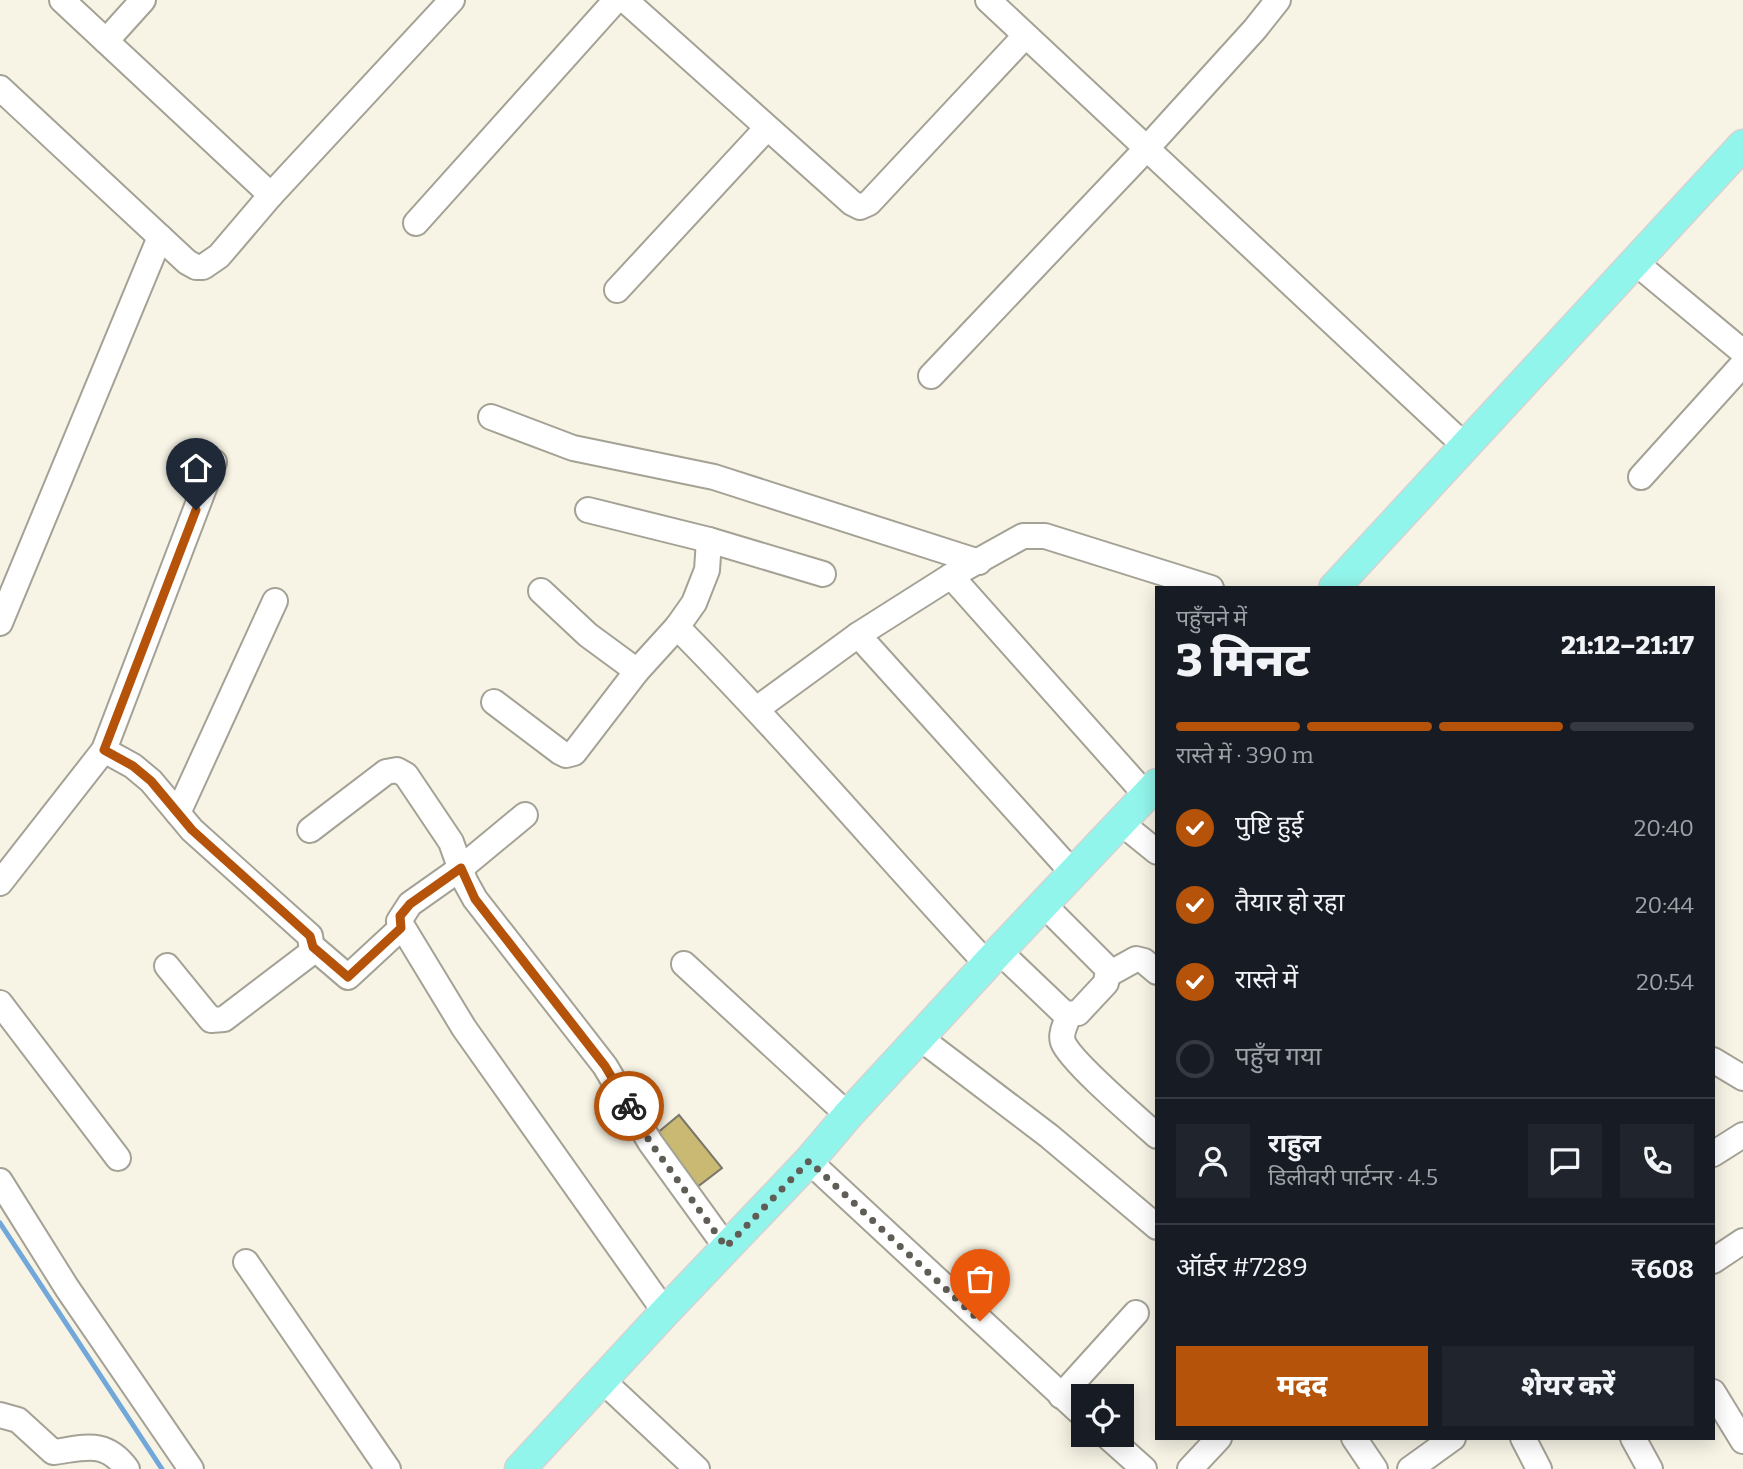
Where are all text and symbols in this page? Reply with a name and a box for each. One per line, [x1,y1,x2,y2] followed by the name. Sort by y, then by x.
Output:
[166,438,226,510] pin
[177,449,215,487] icon: home
[1176,604,1247,632] text: पहुँचने में
[1561,630,1694,661] text: 21:12–21:17
[1176,633,1310,688] text: 3 मिनट
[1176,741,1314,769] text: रास्ते में · 390 m
[1176,809,1214,847] icon: check
[1235,810,1303,841] text: पुष्टि हुई
[1634,814,1694,842] text: 20:40
[1176,886,1214,924] icon: check
[1235,887,1344,918] text: तैयार हो रहा
[1635,891,1694,919] text: 20:44
[1176,963,1214,1001] icon: check
[1235,964,1298,995] text: रास्ते में
[1636,968,1694,996] text: 20:54
[1235,1041,1322,1072] text: पहुँच गया
[594,1071,664,1141] courier
[610,1087,648,1125] icon: bike
[1176,1124,1250,1198] button: person
[1528,1124,1602,1198] button: chat
[1620,1124,1694,1198] button: phone
[1268,1128,1321,1159] text: राहुल
[1268,1163,1438,1191] text: डिलीवरी पार्टनर · 4.5
[950,1249,1010,1321] pin
[1176,1252,1308,1283] text: ऑर्डर #7289
[1630,1254,1694,1285] text: ₹608
[961,1260,999,1298] icon: bag
[1176,1346,1428,1426] button: मदद
[1442,1346,1694,1426] button: शेयर करें
[1071,1384,1134,1447] map controls
[1071,1384,1134,1447] button: locate

